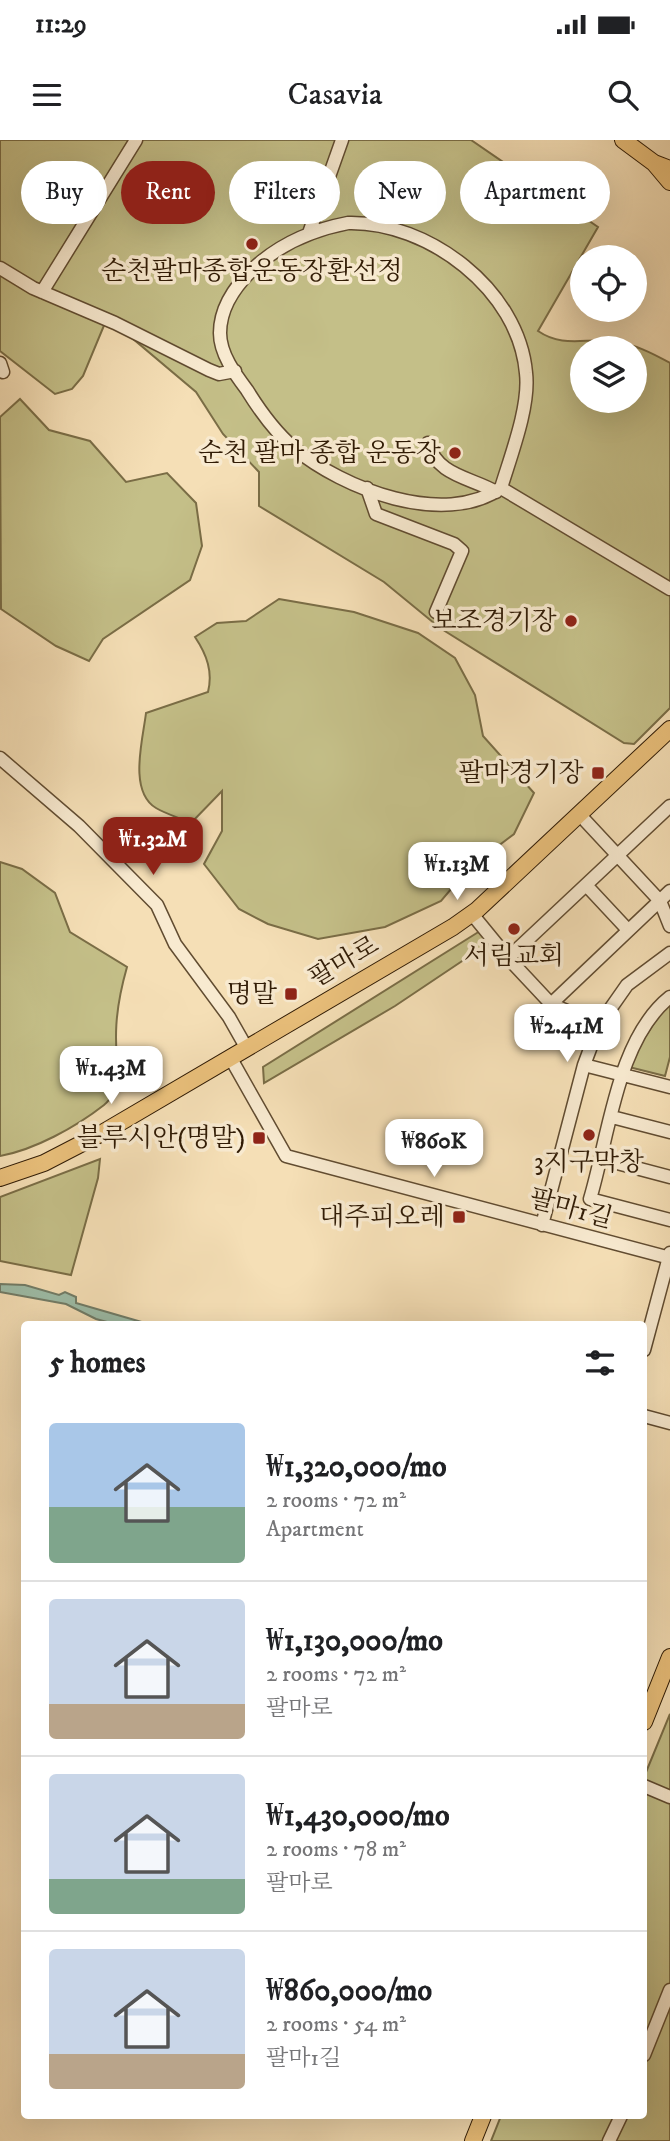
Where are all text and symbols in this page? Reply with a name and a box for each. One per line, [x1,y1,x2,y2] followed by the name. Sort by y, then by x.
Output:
[35,8,87,41] text: 11:29
[288,75,382,115] text: Casavia
[28,76,66,114] icon: menu
[604,76,642,114] icon: search
[21,161,107,224] chip: Buy
[121,161,215,224] chip: Rent
[229,161,340,224] chip: Filters
[354,161,446,224] chip: New
[460,161,610,224] chip: Apartment
[244,236,260,252] marker: 순천팔마종합운동장환선정
[570,245,647,413] map controls
[570,245,647,322] button: locate
[101,255,403,288] place label: 순천팔마종합운동장환선정
[570,336,647,413] button: layers
[198,437,441,470] place label: 순천 팔마 종합 운동장
[447,445,463,461] marker: 순천 팔마 종합 운동장
[431,605,557,638] place label: 보조경기장
[563,613,579,629] marker: 보조경기장
[458,757,584,790] place label: 팔마경기장
[590,765,606,781] marker: 팔마경기장
[96,818,210,877] pin: ₩1.32M
[119,825,187,854] text: ₩1.32M
[400,842,514,902] pin: ₩1.13M
[424,850,490,879] text: ₩1.13M
[506,921,522,937] marker: 서림교회
[303,929,385,995] street label: 팔마로
[464,940,564,973] place label: 서림교회
[227,978,277,1011] place label: 명말
[283,986,299,1002] marker: 명말
[510,1004,624,1064] pin: ₩2.41M
[530,1012,604,1041] text: ₩2.41M
[54,1046,168,1106] pin: ₩1.43M
[76,1054,146,1083] text: ₩1.43M
[385,1119,483,1179] pin: ₩860K
[77,1122,245,1155] place label: 블루시안(명말)
[401,1127,467,1156] text: ₩860K
[581,1127,597,1143] marker: 3지구막창
[251,1130,267,1146] marker: 블루시안(명말)
[534,1146,644,1179] place label: 3지구막창
[526,1182,616,1236] street label: 팔마1길
[319,1201,445,1234] place label: 대주피오레
[451,1209,467,1225] marker: 대주피오레
[581,1344,619,1382] icon: filters
[49,1345,145,1382] text: 5 homes
[266,1449,447,1486] text: ₩1,320,000/mo
[105,1451,189,1535] icon: home
[266,1486,406,1515] text: 2 rooms · 72 m²
[266,1515,364,1544] text: Apartment
[266,1623,443,1660] text: ₩1,130,000/mo
[105,1627,189,1711] icon: home
[266,1660,406,1689] text: 2 rooms · 72 m²
[266,1694,333,1723] text: 팔마로
[266,1798,450,1835] text: ₩1,430,000/mo
[105,1802,189,1886] icon: home
[266,1835,406,1864] text: 2 rooms · 78 m²
[266,1869,333,1898] text: 팔마로
[266,1973,432,2010] text: ₩860,000/mo
[105,1977,189,2061] icon: home
[266,2010,406,2039] text: 2 rooms · 54 m²
[266,2044,341,2073] text: 팔마1길

